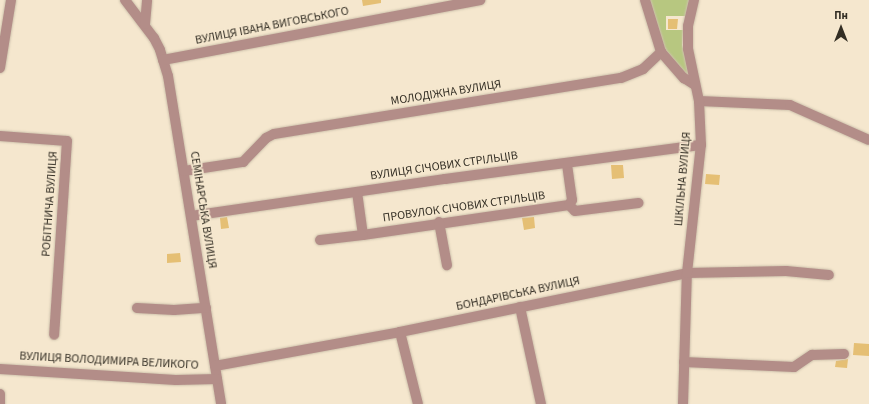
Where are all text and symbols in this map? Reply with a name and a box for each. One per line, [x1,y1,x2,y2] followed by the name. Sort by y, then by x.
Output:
[194,4,350,48] street label: ВУЛИЦЯ ІВАНА ВИГОВСЬКОГО
[821,8,861,48] north arrow
[834,8,848,23] text: Пн
[390,77,502,109] street label: МОЛОДІЖНА ВУЛИЦЯ
[672,131,694,227] street label: ШКІЛЬНА ВУЛИЦЯ
[369,148,519,184] street label: ВУЛИЦЯ СІЧОВИХ СТРІЛЬЦІВ
[187,150,219,270] street label: СЕМІНАРСЬКА ВУЛИЦЯ
[39,151,61,257] street label: РОБІТНИЧА ВУЛИЦЯ
[382,188,546,226] street label: ПРОВУЛОК СІЧОВИХ СТРІЛЬЦІВ
[455,274,581,314] street label: БОНДАРІВСЬКА ВУЛИЦЯ
[19,349,199,373] street label: ВУЛИЦЯ ВОЛОДИМИРА ВЕЛИКОГО

